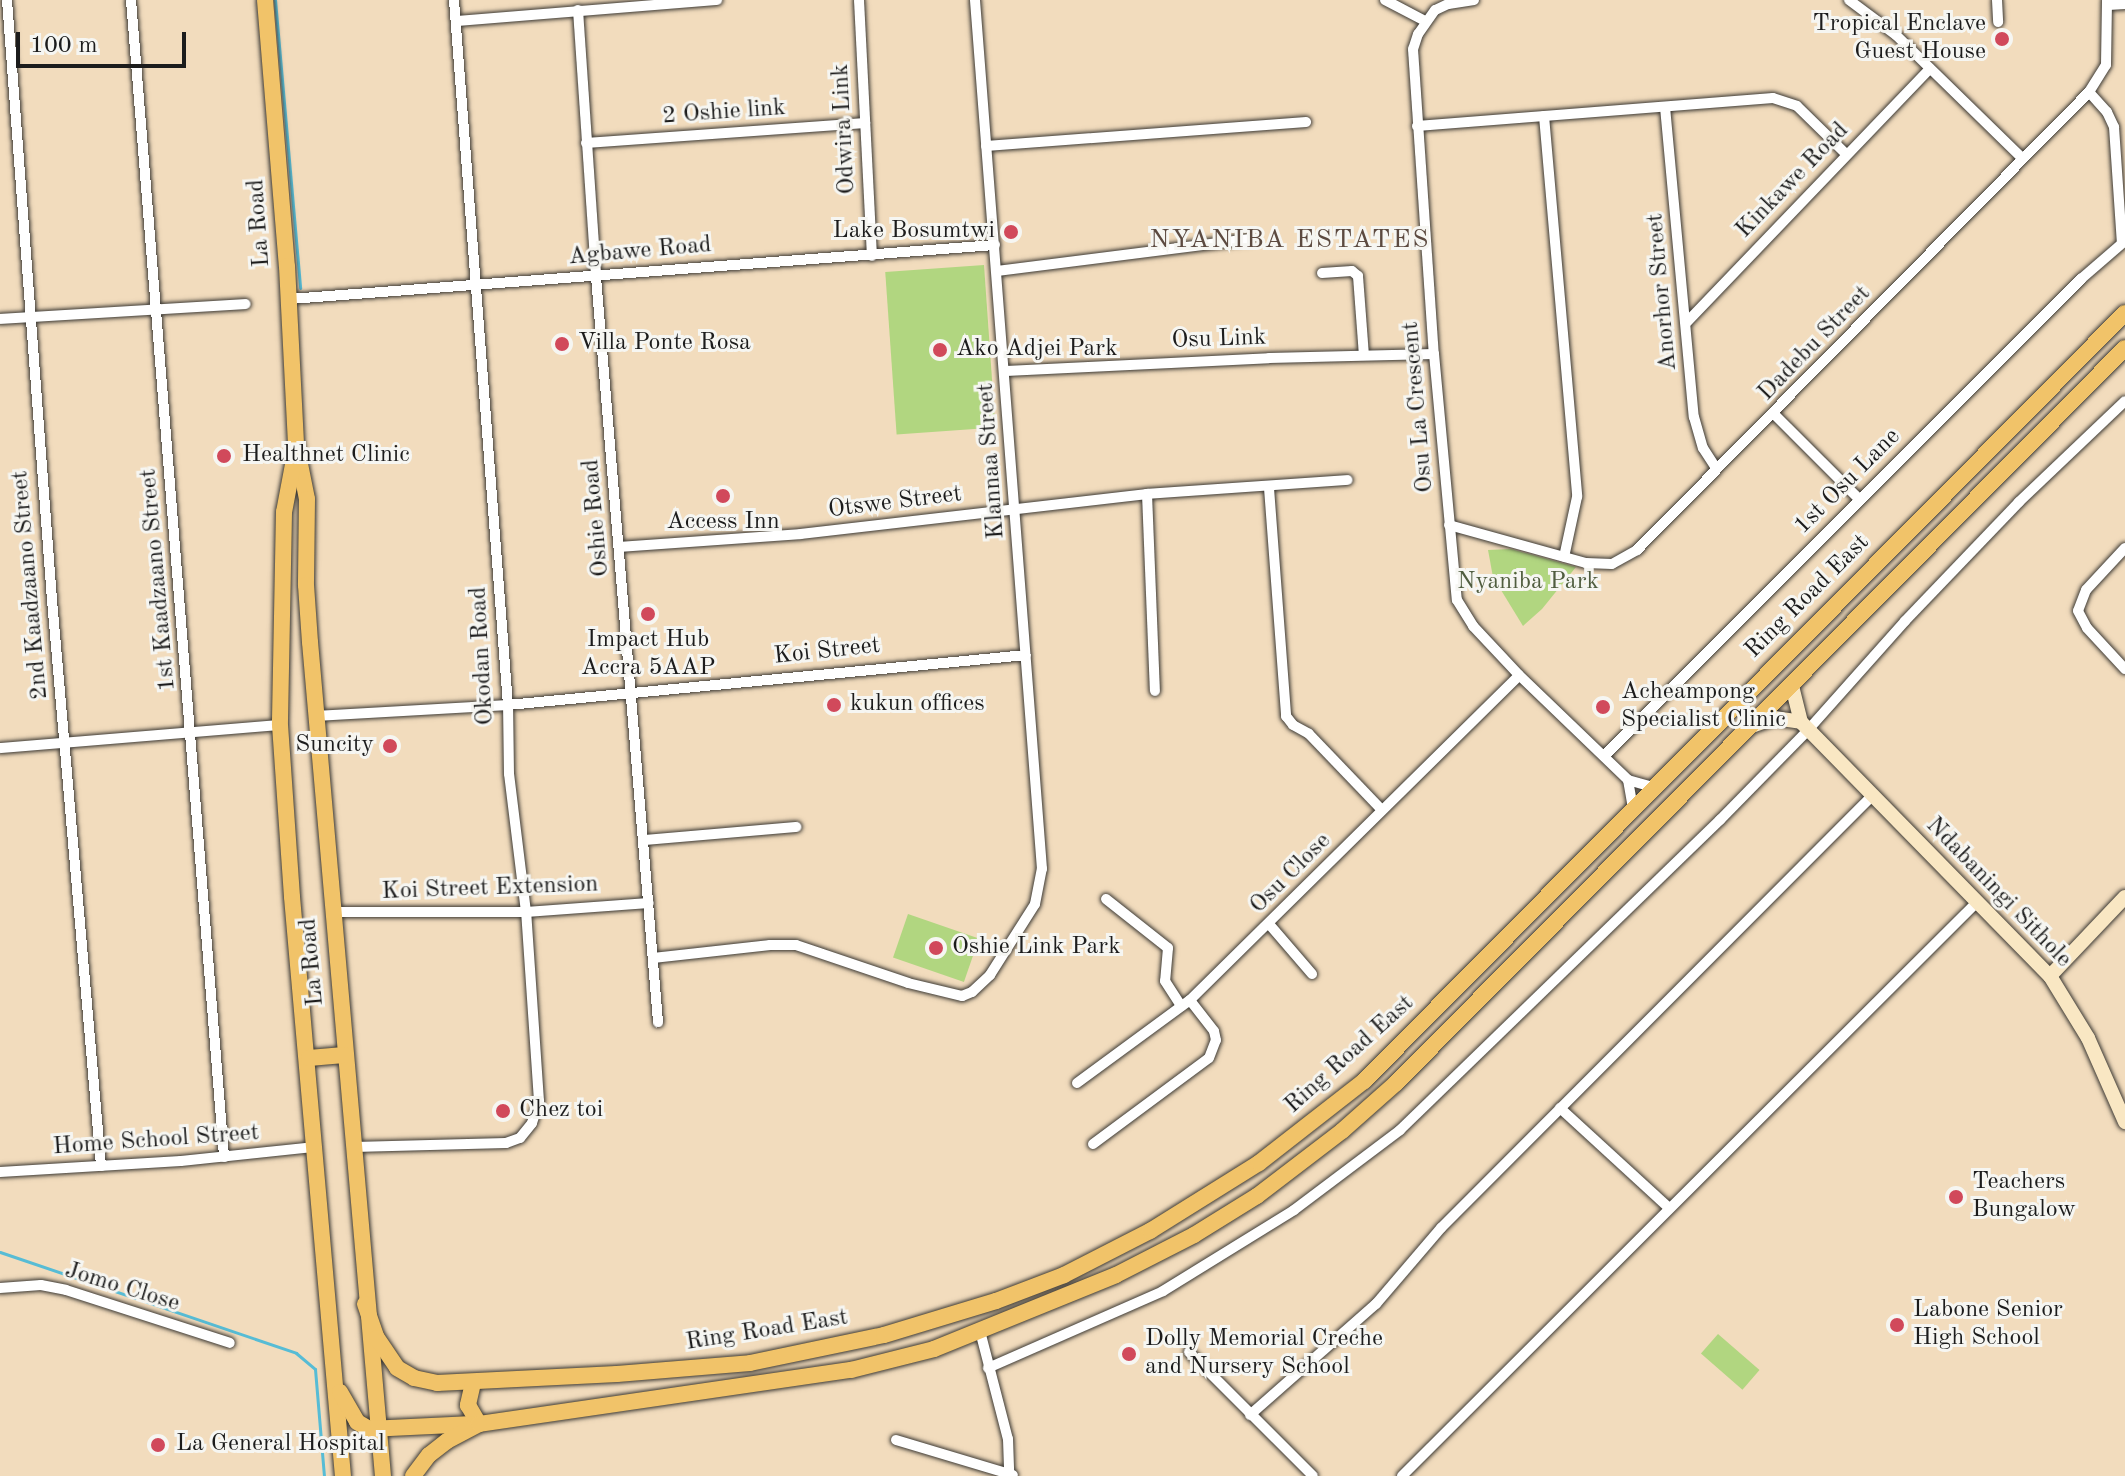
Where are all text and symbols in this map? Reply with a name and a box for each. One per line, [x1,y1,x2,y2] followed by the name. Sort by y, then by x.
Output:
[1813,11,1986,67] place label: Tropical Enclave Guest House
[20,16,190,66] scale bar
[1993,30,2011,48] marker: Tropical Enclave Guest House
[30,34,98,58] text: 100 m
[827,63,863,195] street label: Odwira Link
[661,94,787,132] street label: 2 Oshie link
[1731,117,1855,245] street label: Kinkawe Road
[243,178,277,268] street label: La Road
[1642,212,1684,372] street label: Anorhor Street
[833,218,995,246] place label: Lake Bosumtwi
[1002,223,1020,241] marker: Lake Bosumtwi
[1150,225,1430,257] district label: NYANIBA ESTATES
[567,231,713,273] street label: Agbawe Road
[1753,280,1877,408] street label: Dadebu Street
[1397,320,1441,494] street label: Osu La Crescent
[1171,324,1267,356] street label: Osu Link
[578,330,751,358] place label: Villa Ponte Rosa
[553,335,571,353] marker: Villa Ponte Rosa
[956,336,1118,364] place label: Ako Adjei Park
[931,341,949,359] marker: Ako Adjei Park
[972,382,1012,540] street label: Klannaa Street
[1789,423,1907,541] street label: 1st Osu Lane
[242,442,410,470] place label: Healthnet Clinic
[213,445,235,467] marker: Healthnet Clinic
[578,458,616,578] street label: Oshie Road
[135,468,183,692] street label: 1st Kaadzaano Street
[7,469,55,701] street label: 2nd Kaadzaano Street
[827,481,963,525] street label: Otswe Street
[714,487,732,505] marker: Access Inn
[666,509,780,537] place label: Access Inn
[1740,529,1876,665] street label: Ring Road East
[1457,569,1599,597] park label: Nyaniba Park
[465,586,501,726] street label: Okodan Road
[639,605,657,623] marker: Impact Hub Accra 5AAP
[581,627,715,683] place label: Impact Hub Accra 5AAP
[772,632,882,672] street label: Koi Street
[1621,679,1786,735] place label: Acheampong Specialist Clinic
[850,691,985,719] place label: kukun offices
[825,696,843,714] marker: kukun offices
[1592,696,1614,718] marker: Acheampong Specialist Clinic
[295,732,374,760] place label: Suncity
[381,737,399,755] marker: Suncity
[1919,812,2077,974] street label: Ndabaningi Sithole
[1245,828,1337,920] street label: Osu Close
[381,871,599,907] street label: Koi Street Extension
[295,917,331,1007] street label: La Road
[952,934,1121,962] place label: Oshie Link Park
[927,939,945,957] marker: Oshie Link Park
[1280,990,1420,1120] street label: Ring Road East
[519,1097,603,1125] place label: Chez toi
[494,1102,512,1120] marker: Chez toi
[52,1119,260,1163] street label: Home School Street
[1972,1169,2076,1225] place label: Teachers Bungalow
[1947,1188,1965,1206] marker: Teachers Bungalow
[61,1257,183,1319] street label: Jomo Close
[1913,1297,2063,1353] place label: Labone Senior High School
[684,1304,850,1358] street label: Ring Road East
[1888,1316,1906,1334] marker: Labone Senior High School
[1145,1326,1383,1382] place label: Dolly Memorial Creche and Nursery School
[1120,1345,1138,1363] marker: Dolly Memorial Creche and Nursery School
[176,1431,385,1459] place label: La General Hospital
[147,1434,169,1456] marker: La General Hospital

